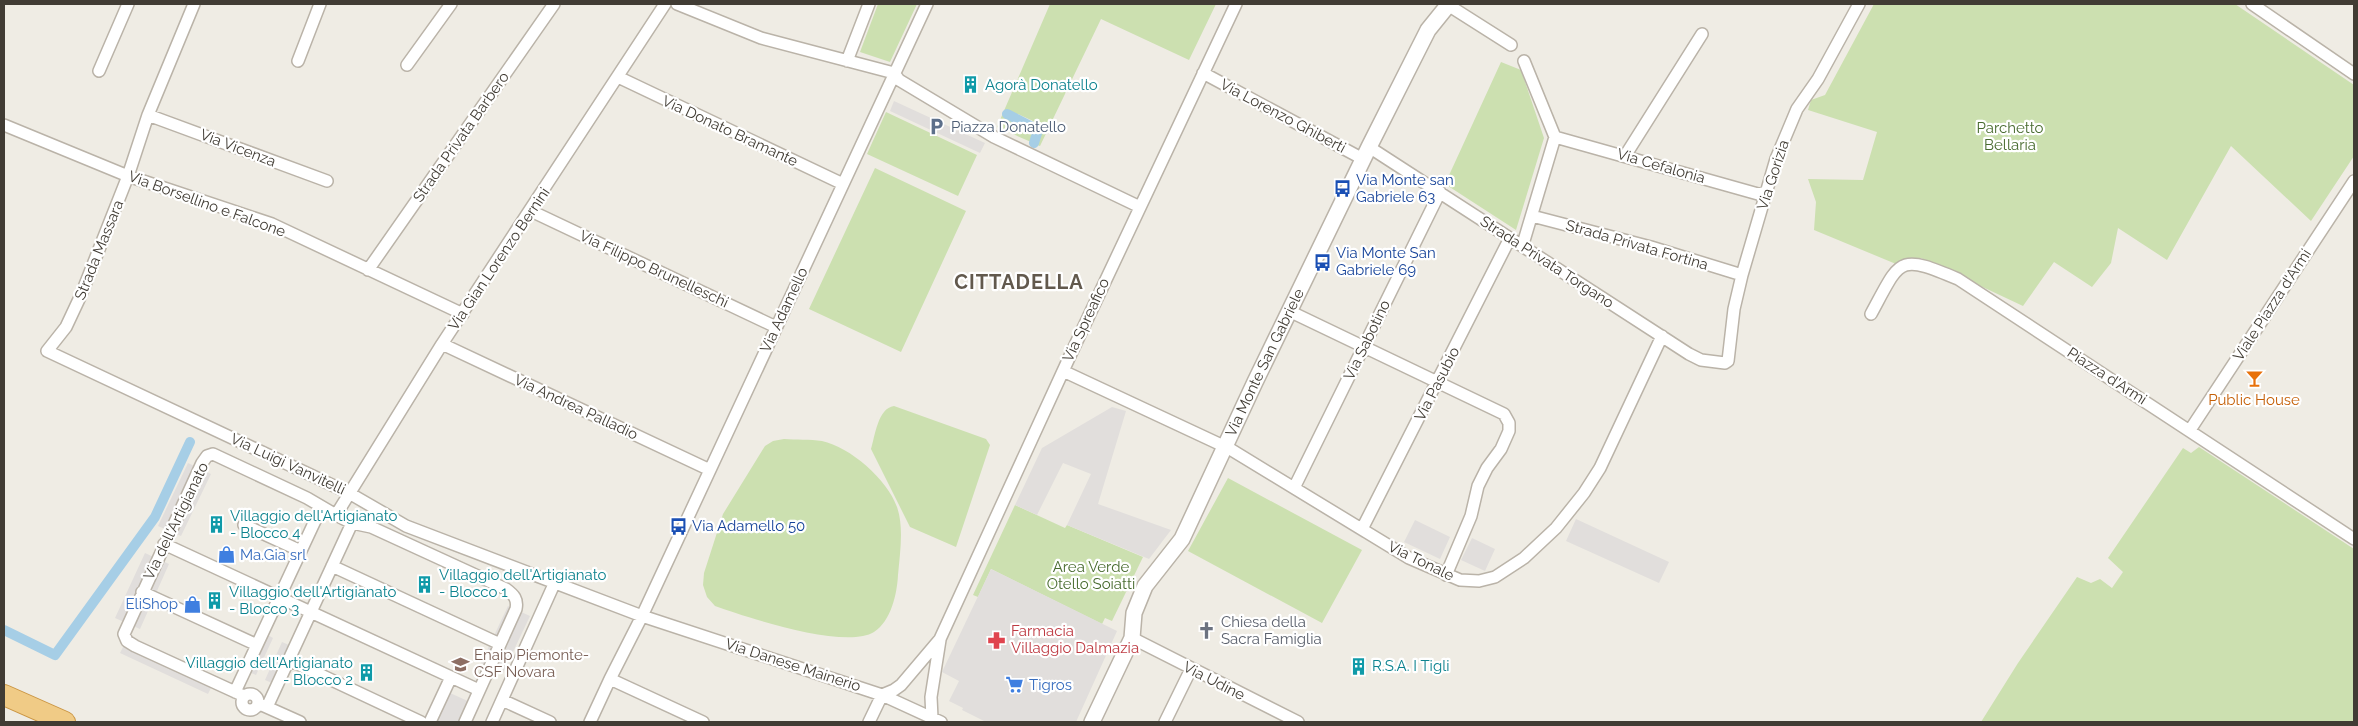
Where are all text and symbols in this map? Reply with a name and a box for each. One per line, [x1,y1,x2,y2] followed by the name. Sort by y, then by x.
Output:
[409,68,513,206] street label: Strada Privata Barbero
[961,75,981,95] building icon: Agorà Donatello
[1217,75,1349,157] street label: Via Lorenzo Ghiberti
[985,76,1098,94] place label: Agorà Donatello
[659,92,801,170] street label: Via Donato Bramante
[927,117,947,137] parking icon: Piazza Donatello
[951,118,1066,136] place label: Piazza Donatello
[1976,119,2044,154] park label: Parchetto Bellaria
[198,125,278,171] street label: Via Vicenza
[1753,138,1793,212] street label: Via Gorizia
[1615,145,1707,187] street label: Via Cefalonia
[126,167,288,241] street label: Via Borsellino e Falcone
[1356,171,1454,206] place label: Via Monte san Gabriele 63
[1332,179,1352,199] bus stop icon: Via Monte san Gabriele 63
[444,184,554,334] street label: Via Gian Lorenzo Bernini
[71,197,127,303] street label: Strada Massara
[1477,212,1617,312] street label: Strada Privata Torgano
[1564,216,1710,274] street label: Strada Privata Fortina
[577,227,731,311] street label: Via Filippo Brunelleschi
[1336,244,1436,279] place label: Via Monte San Gabriele 69
[2229,246,2315,364] street label: Viale Piazza d'Armi
[1312,252,1332,272] bus stop icon: Via Monte San Gabriele 69
[756,264,812,356] street label: Via Adamello
[954,270,1084,294] district label: CITTADELLA
[1059,275,1113,365] street label: Via Spreafico
[1222,285,1308,440] street label: Via Monte San Gabriele
[1340,297,1394,383] street label: Via Sabotino
[1411,344,1463,424] street label: Via Pasubio
[2064,344,2150,408] street label: Piazza d'Armi
[2244,369,2264,389] bar icon: Public House
[511,370,641,444] street label: Via Andrea Palladio
[2208,391,2300,409] place label: Public House
[228,429,348,499] street label: Via Luigi Vanvitelli
[140,459,212,583] street label: Via dell'Artigianato
[230,507,398,542] place label: Villaggio dell'Artigianato - Blocco 4
[206,515,226,535] building icon: Villaggio dell'Artigianato - Blocco 4
[668,516,688,536] bus stop icon: Via Adamello 50
[692,517,805,535] place label: Via Adamello 50
[1385,537,1457,585] street label: Via Tonale
[216,545,236,565] shop icon: Ma.Gia srl
[240,546,307,564] place label: Ma.Gia srl
[1047,558,1135,593] park label: Area Verde Otello Soiatti
[439,566,607,601] place label: Villaggio dell'Artigianato - Blocco 1
[415,574,435,594] building icon: Villaggio dell'Artigianato - Blocco 1
[229,583,397,618] place label: Villaggio dell'Artigianato - Blocco 3
[205,591,225,611] building icon: Villaggio dell'Artigianato - Blocco 3
[182,594,202,614] shop icon: EliShop
[125,595,178,613] place label: EliShop
[1221,613,1322,648] place label: Chiesa della Sacra Famiglia
[1197,621,1217,641] church icon: Chiesa della Sacra Famiglia
[1011,622,1139,657] place label: Farmacia Villaggio Dalmazia
[987,630,1007,650] pharmacy icon: Farmacia Villaggio Dalmazia
[723,635,863,695] street label: Via Danese Mainerio
[474,646,589,681] place label: Enaip Piemonte- CSF Novara
[186,654,353,689] place label: Villaggio dell'Artigianato - Blocco 2
[450,654,470,674] school or university icon: Enaip Piemonte- CSF Novara
[1348,656,1368,676] building icon: R.S.A. I Tigli
[1372,657,1450,675] place label: R.S.A. I Tigli
[1180,658,1248,704] street label: Via Udine
[357,662,377,682] building icon: Villaggio dell'Artigianato - Blocco 2
[1005,675,1025,695] supermarket icon: Tigros
[1029,676,1072,694] place label: Tigros

